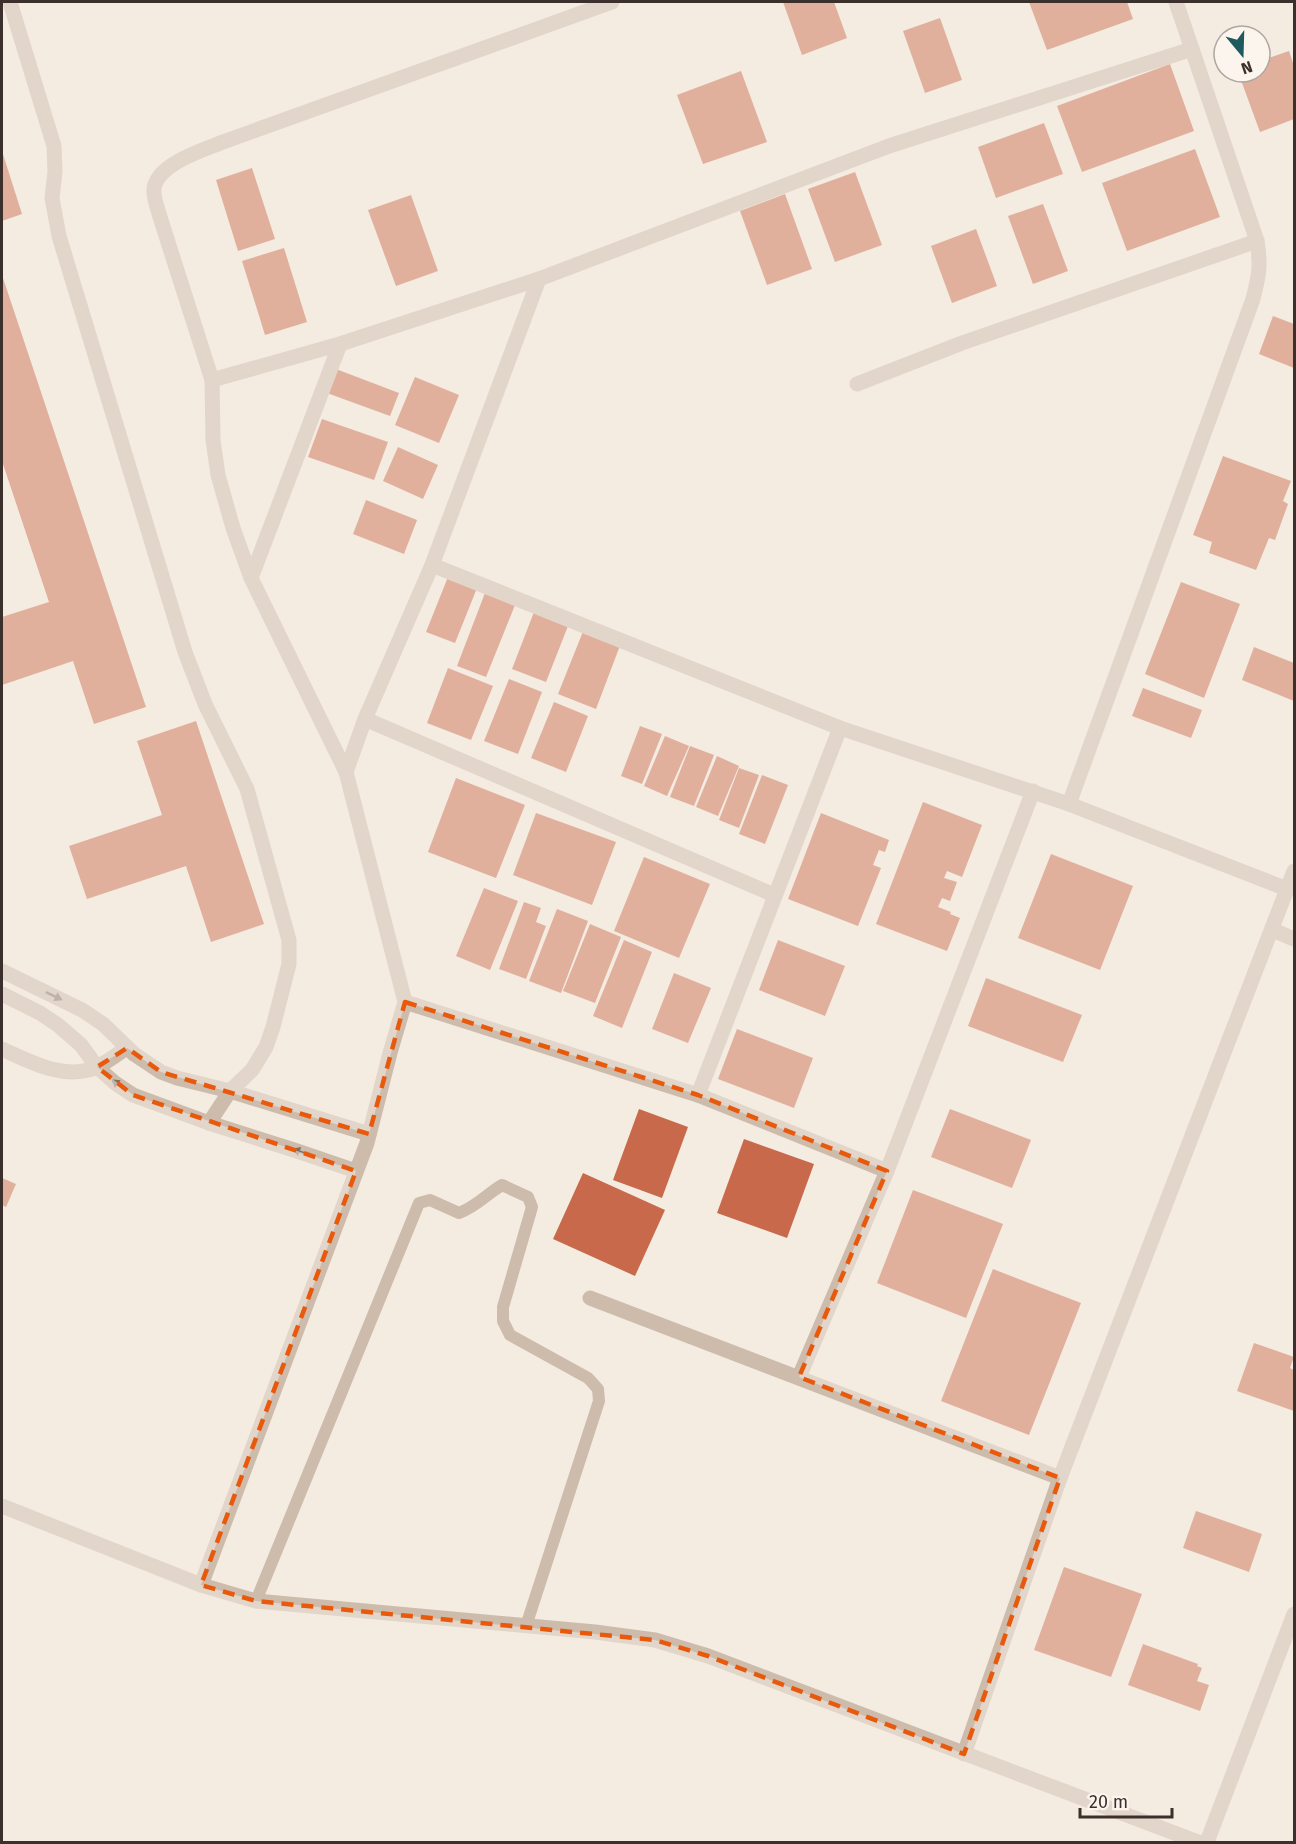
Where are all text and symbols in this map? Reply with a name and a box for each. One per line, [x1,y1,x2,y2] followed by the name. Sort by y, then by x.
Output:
[1212,24,1272,84] north arrow
[1239,57,1255,78] text: N
[46,992,63,1001] one-way arrow
[111,1079,127,1091] one-way arrow
[292,1147,310,1157] one-way arrow
[1080,1781,1172,1819] scale bar
[1089,1791,1128,1813] text: 20 m

